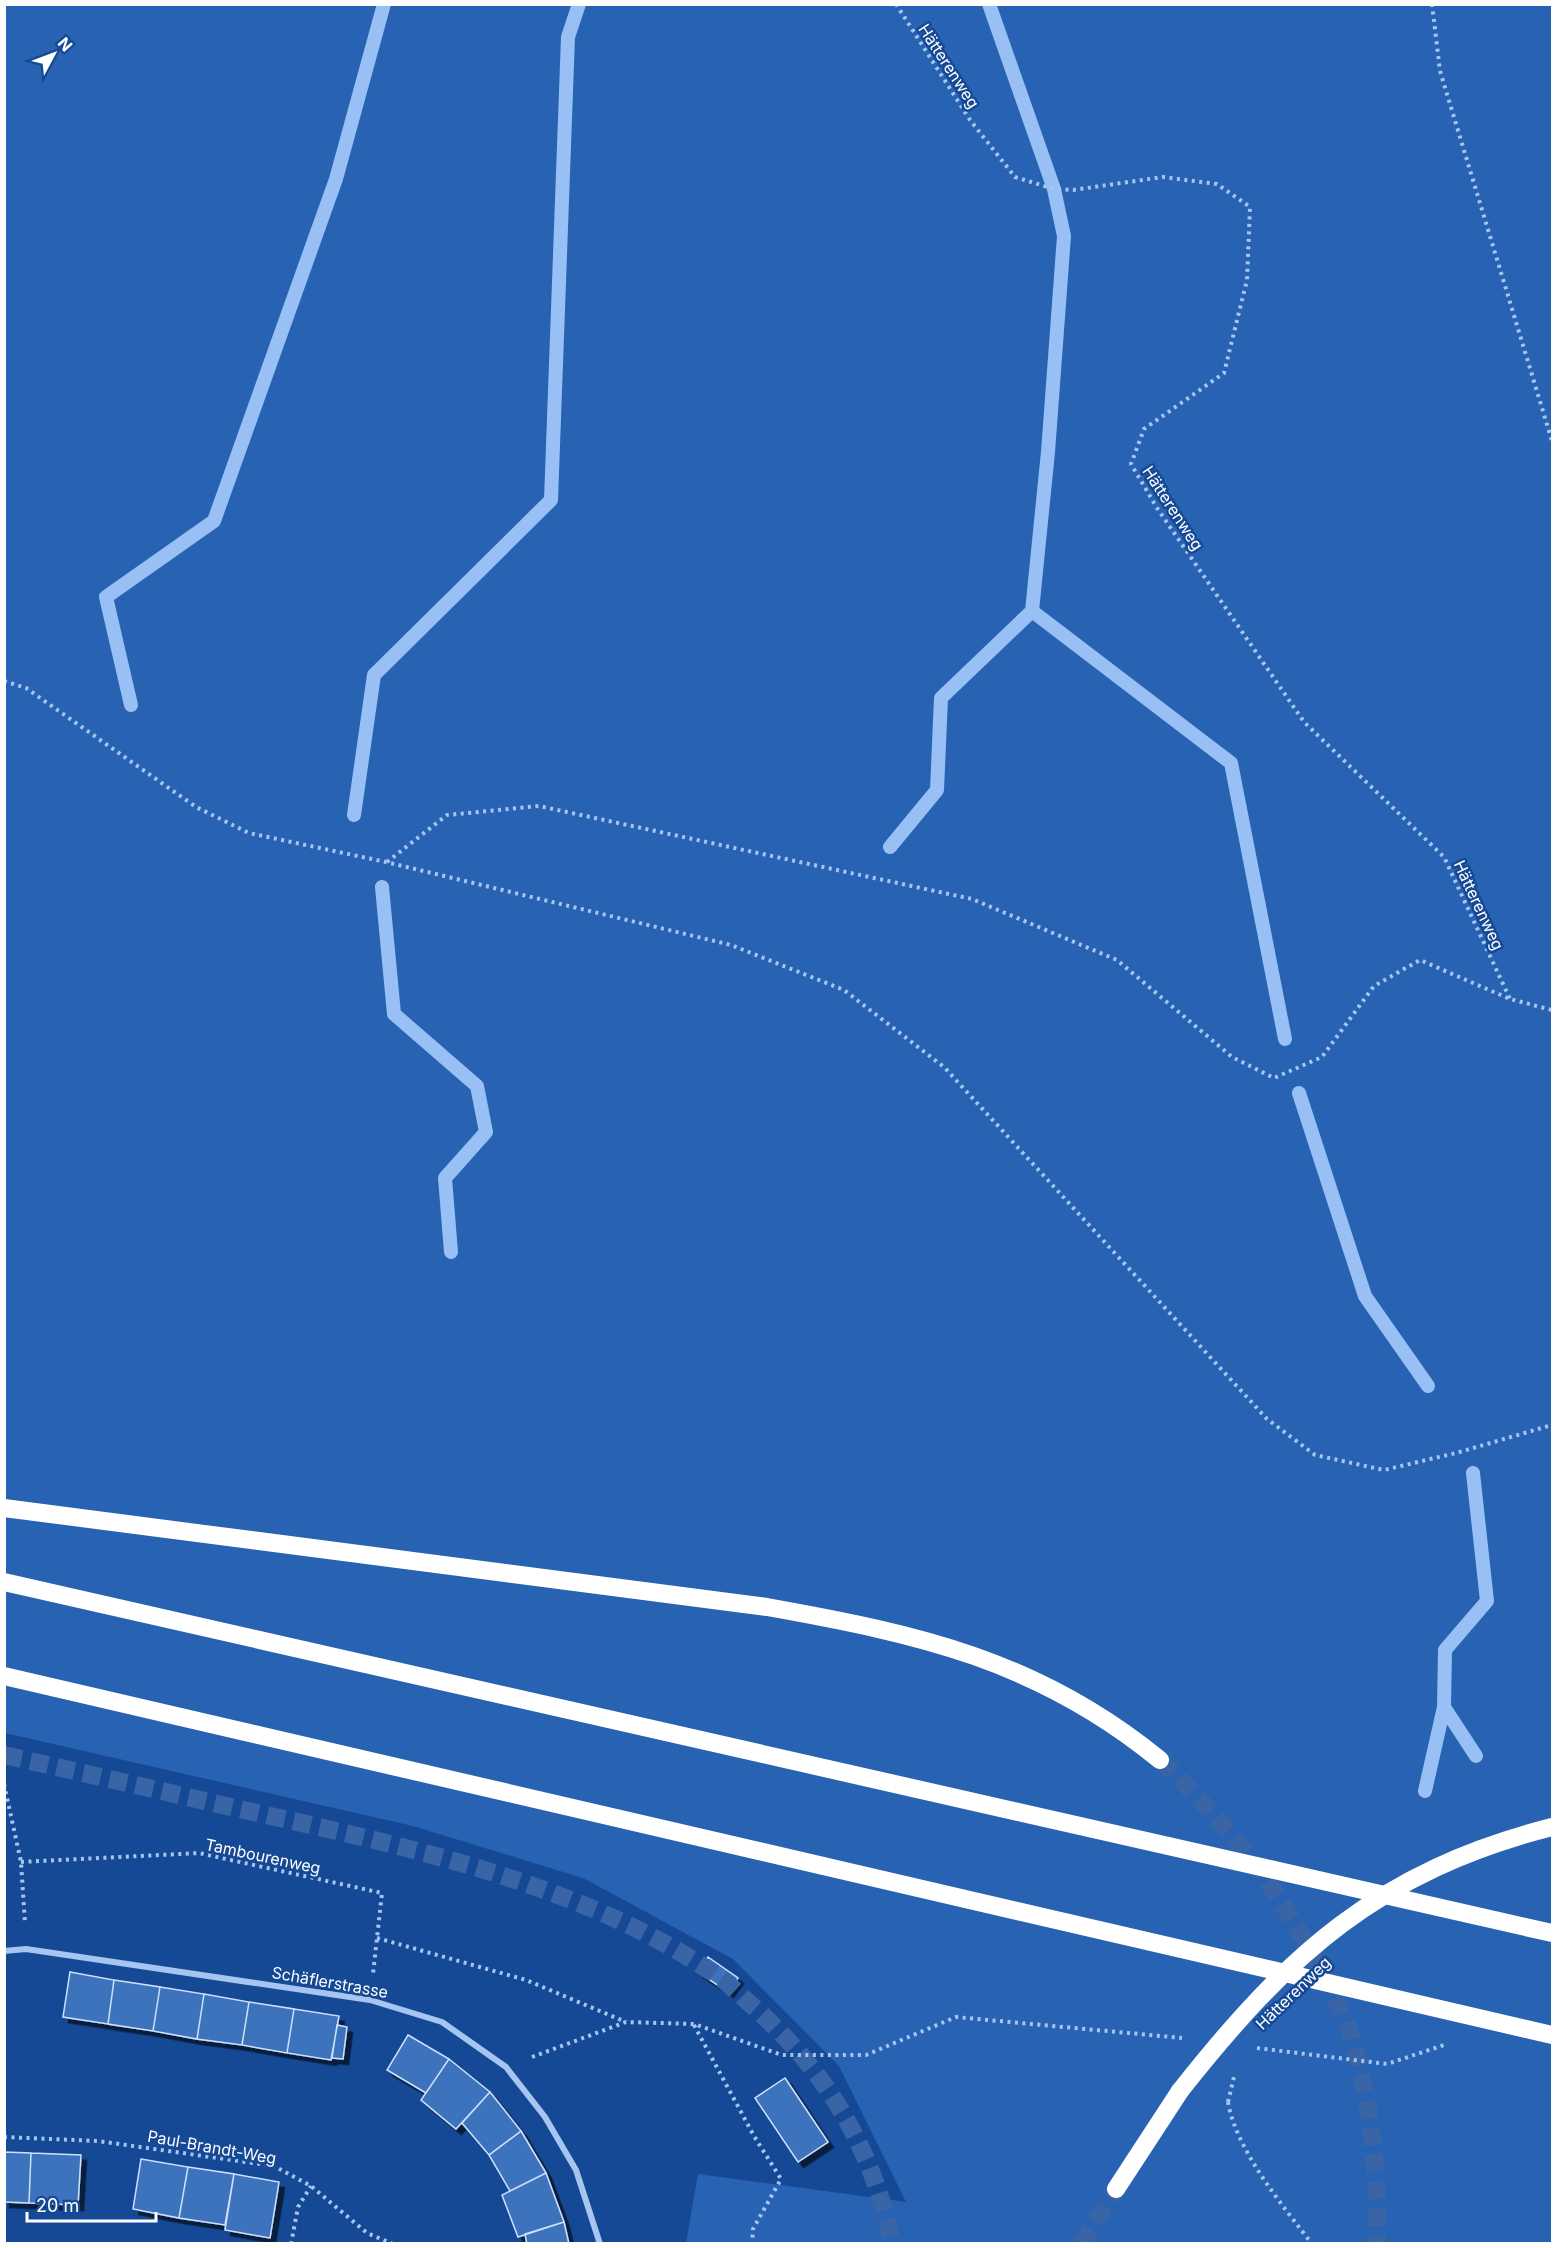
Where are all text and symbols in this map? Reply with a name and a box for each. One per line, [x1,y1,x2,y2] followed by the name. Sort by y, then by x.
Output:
[914,20,984,112] street label: Hätterenweg
[24,24,84,84] north arrow
[54,33,77,55] text: N
[1138,462,1208,554] street label: Hätterenweg
[1450,857,1508,953] street label: Hätterenweg
[203,1834,323,1878] street label: Tambourenweg
[1251,1952,1335,2034] street label: Hätterenweg
[270,1962,390,2002] street label: Schäflerstrasse
[146,2126,278,2168] street label: Paul-Brandt-Weg
[27,2185,156,2223] scale bar
[36,2195,79,2216] text: 20 m

